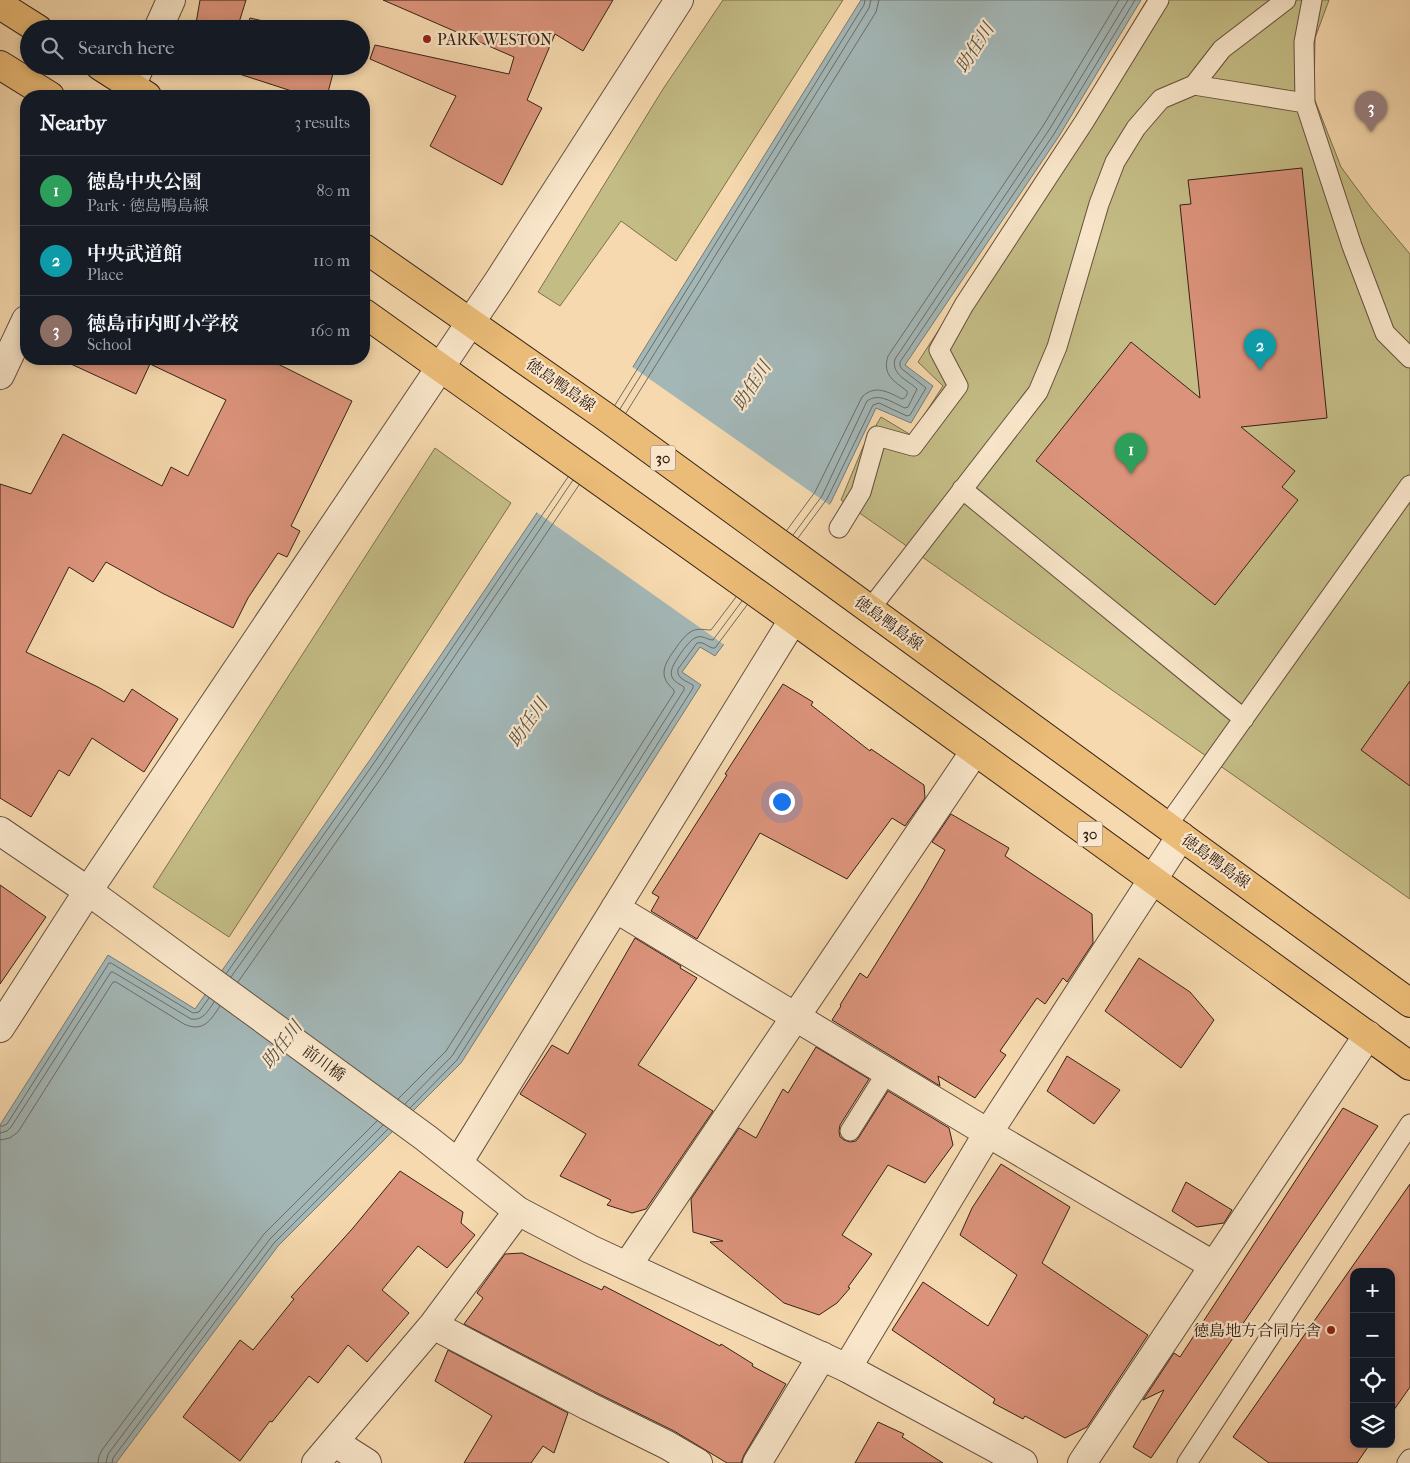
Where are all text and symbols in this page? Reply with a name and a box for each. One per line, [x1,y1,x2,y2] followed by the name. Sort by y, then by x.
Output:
[951,18,1000,76] water label: 助任川
[20,20,370,75] search box
[437,30,552,49] place label: PARK WESTON
[421,33,433,45] marker: PARK WESTON
[38,34,66,62] icon: search
[78,37,174,59] text: Search here
[1355,91,1387,132] pin: 3
[40,111,106,135] text: Nearby
[294,113,350,132] text: 3 results
[87,171,201,193] text: 徳島中央公園
[53,181,59,200] text: 1
[316,181,350,200] text: 80 m
[87,196,209,215] text: Park · 徳島鴨島線
[87,243,182,265] text: 中央武道館
[52,251,60,270] text: 2
[313,251,350,270] text: 110 m
[87,265,123,284] text: Place
[87,313,239,335] text: 徳島市内町小学校
[53,321,59,340] text: 3
[310,321,350,340] text: 160 m
[1244,329,1276,370] pin: 2
[87,335,132,354] text: School
[523,354,599,416] street label: 徳島鴨島線
[728,356,777,414] water label: 助任川
[1115,433,1147,474] pin: 1
[650,446,676,470] road number: 30
[851,592,927,654] street label: 徳島鴨島線
[504,693,553,751] water label: 助任川
[769,789,795,815] your location
[1078,822,1102,846] road number: 30
[1178,830,1254,892] street label: 徳島鴨島線
[257,1016,308,1073] water label: 助任川
[299,1041,349,1085] street label: 前川橋
[1350,1268,1395,1448] map controls
[1350,1268,1395,1313] button: +
[1350,1313,1395,1358] button: −
[1193,1321,1321,1340] place label: 徳島地方合同庁舎
[1325,1324,1337,1336] marker: 徳島地方合同庁舎
[1350,1358,1395,1403] button: locate
[1350,1403,1395,1448] button: layers

